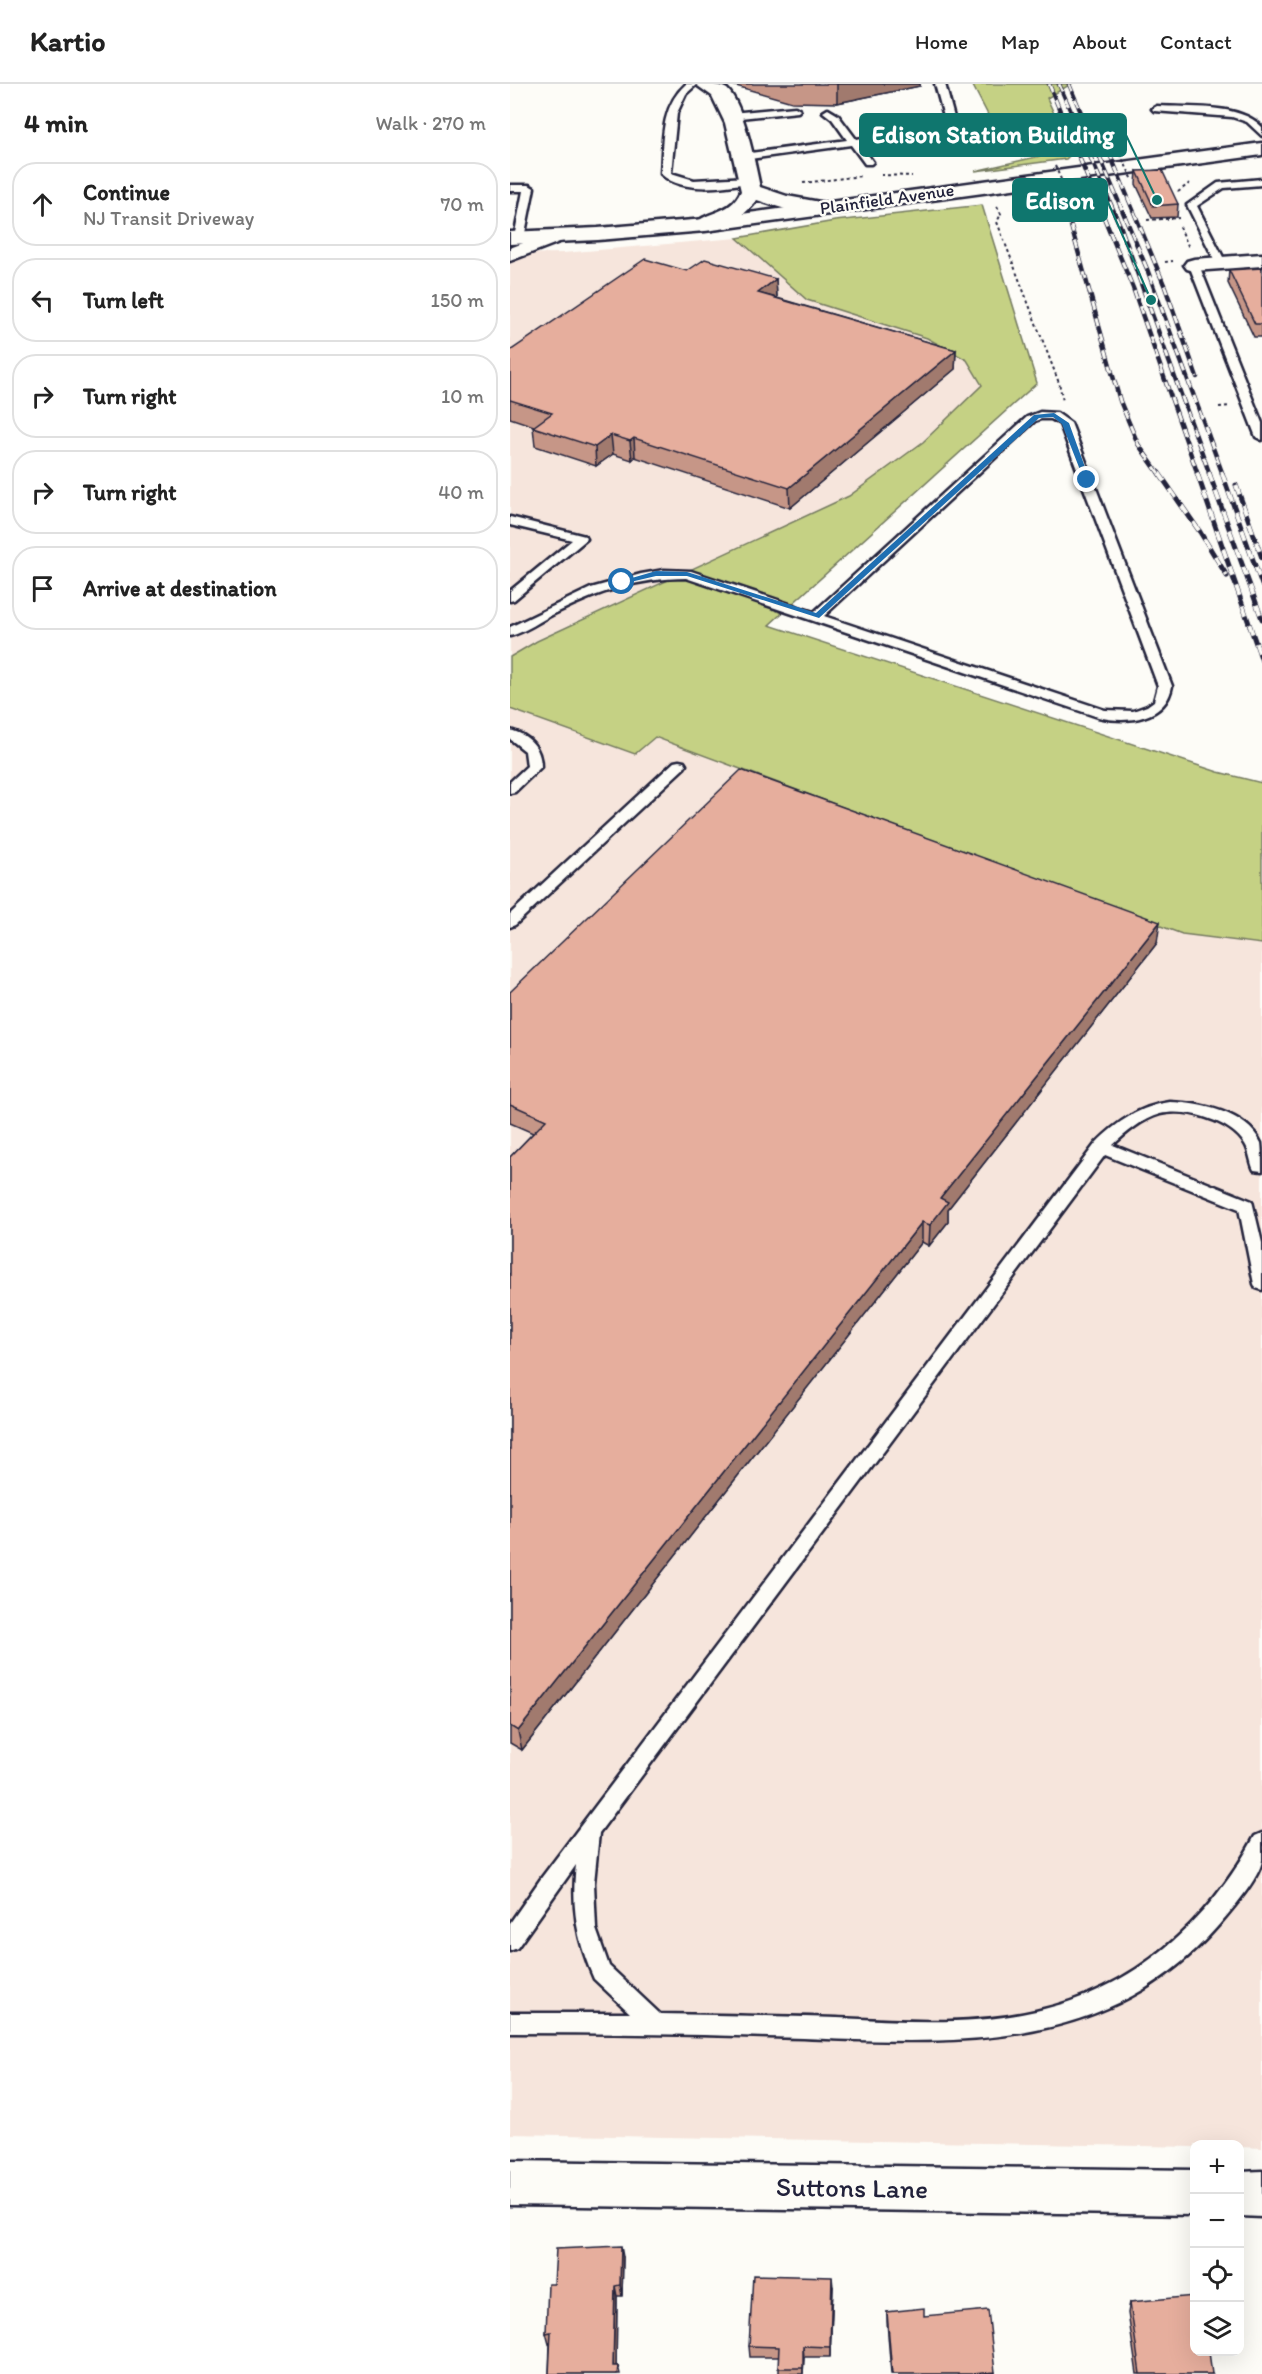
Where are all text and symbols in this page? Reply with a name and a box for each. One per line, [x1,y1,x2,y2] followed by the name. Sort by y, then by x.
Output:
[30,24,105,58] text: Kartio
[915,29,968,54] text: Home
[1001,29,1040,54] text: Map
[1073,29,1127,54] text: About
[1160,29,1232,54] text: Contact
[24,107,88,139] text: 4 min
[375,111,486,135] text: Walk · 270 m
[860,114,1126,156] callout: Edison Station Building
[872,120,1115,150] text: Edison Station Building
[83,179,170,206] text: Continue
[818,179,956,219] street label: Plainfield Avenue
[1013,179,1107,221] callout: Edison
[1025,186,1095,215] text: Edison
[26,188,59,221] icon: ahead
[440,192,484,216] text: 70 m
[83,206,254,230] text: NJ Transit Driveway
[26,284,59,317] icon: left
[83,287,164,314] text: Turn left
[431,288,484,312] text: 150 m
[26,380,59,413] icon: right
[83,383,177,410] text: Turn right
[441,384,484,408] text: 10 m
[1073,466,1099,492] route end
[26,476,59,509] icon: right
[83,479,177,506] text: Turn right
[438,480,484,504] text: 40 m
[608,568,634,594] route start
[26,572,59,605] icon: arrive
[83,575,277,602] text: Arrive at destination
[1190,2140,1244,2356] map controls
[1190,2140,1244,2194] button: +
[776,2170,928,2205] street label: Suttons Lane
[1190,2194,1244,2248] button: −
[1190,2248,1244,2302] button: locate
[1190,2302,1244,2356] button: layers

